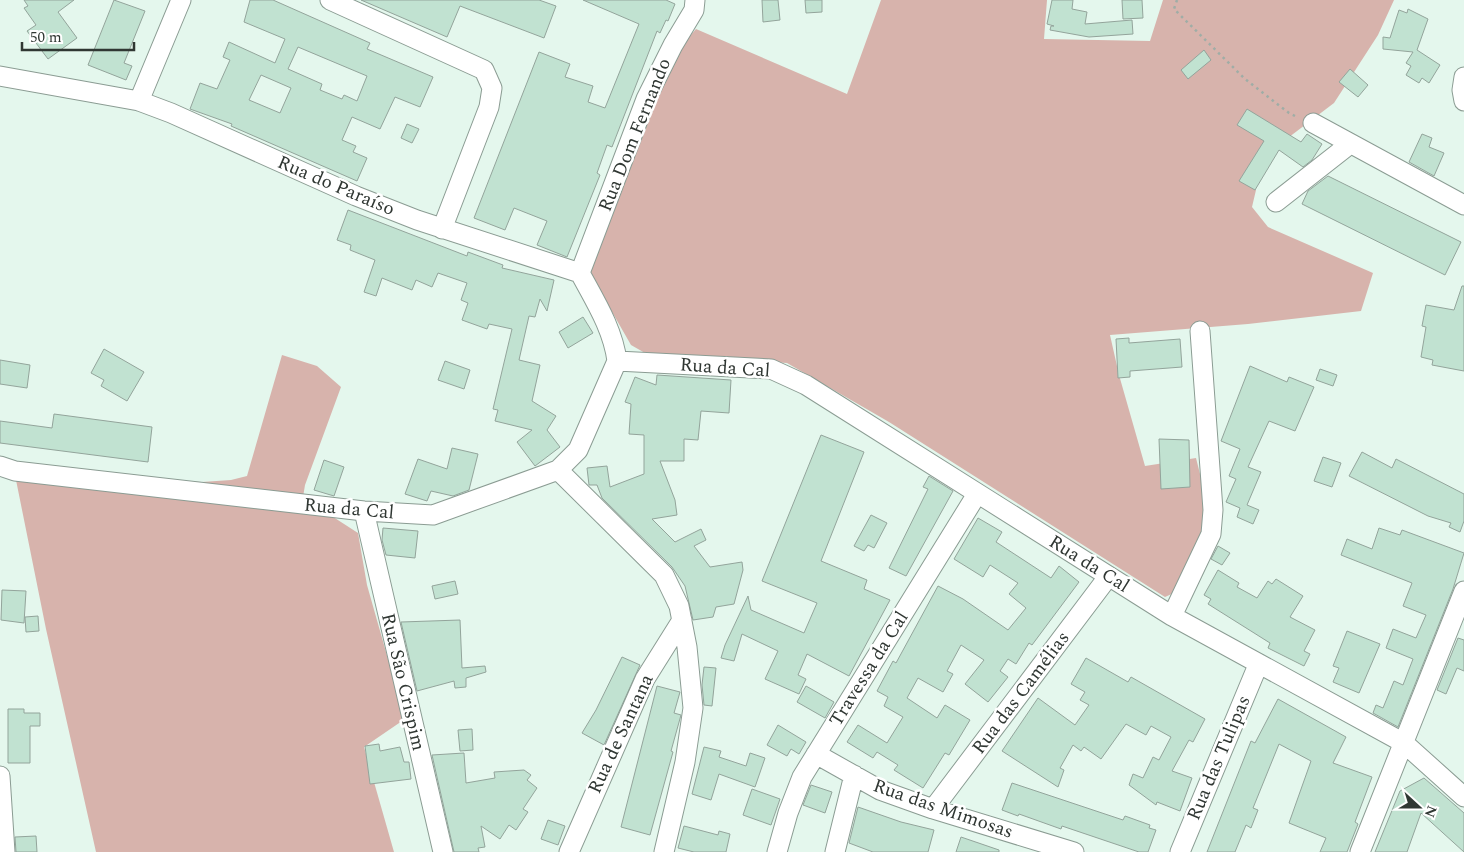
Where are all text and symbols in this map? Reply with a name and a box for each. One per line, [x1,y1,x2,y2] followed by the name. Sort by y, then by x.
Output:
[22,20,135,52] scale bar
[30,26,62,49] text: 50 m
[591,54,679,216] street label: Rua Dom Fernando
[273,148,399,224] street label: Rua do Paraíso
[679,350,771,386] street label: Rua da Cal
[303,491,395,527] street label: Rua da Cal
[1043,528,1135,600] street label: Rua da Cal
[822,606,916,732] street label: Travessa da Cal
[373,610,433,754] street label: Rua São Crispim
[965,625,1077,761] street label: Rua das Camélias
[581,669,662,799] street label: Rua de Santana
[1180,691,1258,825] street label: Rua das Tulipas
[869,771,1017,847] street label: Rua das Mimosas
[1394,782,1444,832] north arrow
[1419,802,1443,821] text: N

